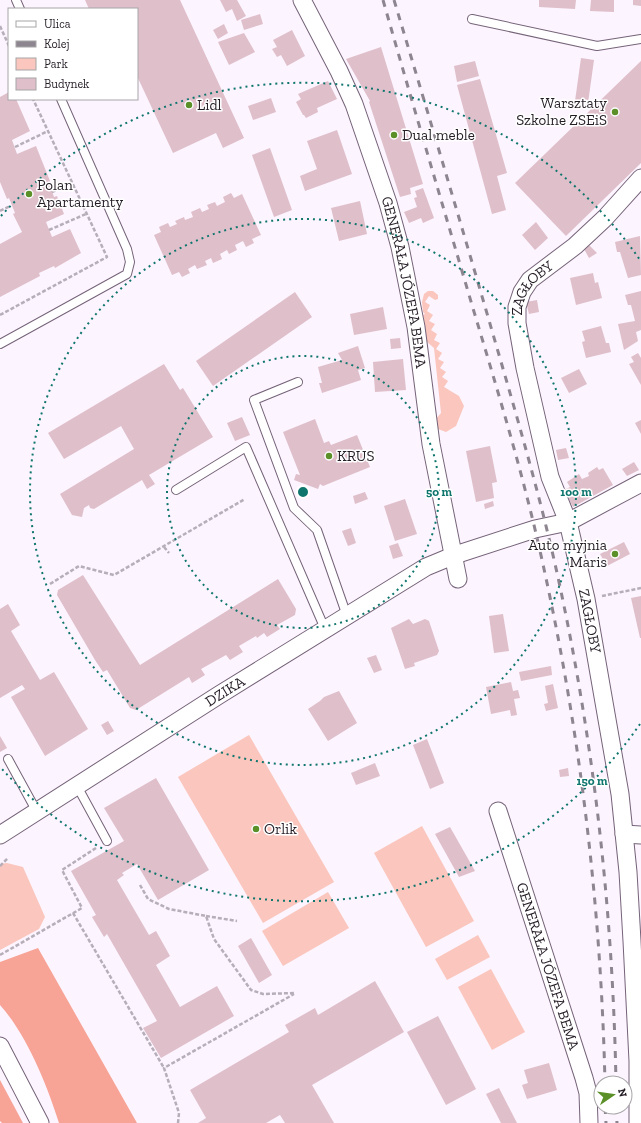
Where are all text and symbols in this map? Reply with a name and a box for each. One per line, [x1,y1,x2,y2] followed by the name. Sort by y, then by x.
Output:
[8,8,138,100] legend
[44,17,71,31] text: Ulica
[44,37,69,52] text: Kolej
[44,57,69,71] text: Park
[44,77,90,91] text: Budynek
[516,94,607,129] place label: Warsztaty Szkolne ZSEiS
[197,96,222,114] place label: Lidl
[184,100,194,110] marker: Lidl
[610,107,620,117] marker: Warsztaty Szkolne ZSEiS
[402,126,475,144] place label: Dual meble
[389,130,399,140] marker: Dual meble
[37,176,123,211] place label: Polan Apartamenty
[24,189,34,199] marker: Polan Apartamenty
[377,194,430,369] street label: GENERAŁA JÓZEFA BEMA
[508,256,557,315] street label: ZAGŁOBY
[337,447,374,465] place label: KRUS
[324,451,334,461] marker: KRUS
[296,485,310,499] centre of rings
[426,485,452,499] text: 50 m
[560,485,592,499] text: 100 m
[528,536,607,571] place label: Auto myjnia Maris
[610,549,620,559] marker: Auto myjnia Maris
[575,587,605,656] street label: ZAGŁOBY
[202,672,248,710] street label: DZIKA
[577,774,608,788] text: 150 m
[264,820,297,838] place label: Orlik
[251,824,261,834] marker: Orlik
[513,880,583,1052] street label: GENERAŁA JÓZEFA BEMA
[593,1075,633,1115] north arrow
[615,1087,630,1099] text: N

